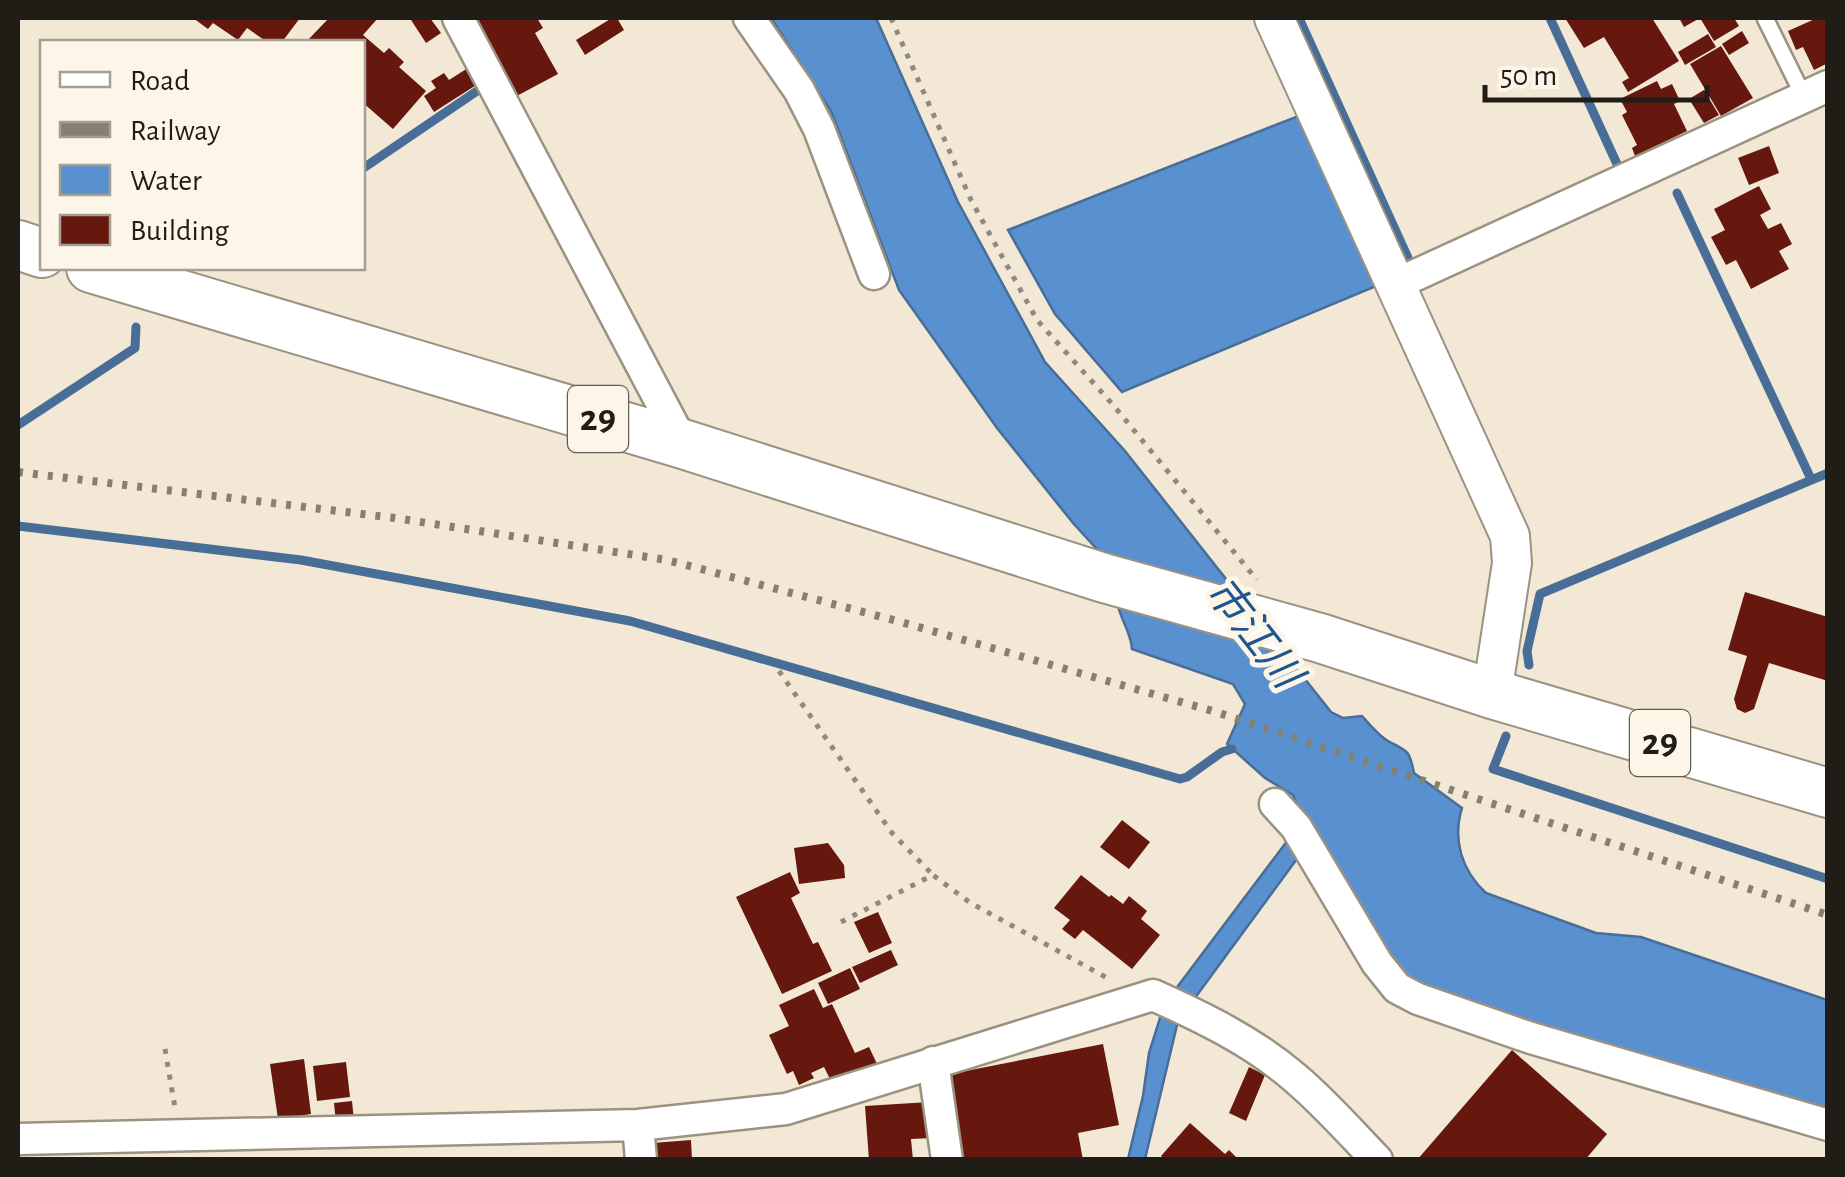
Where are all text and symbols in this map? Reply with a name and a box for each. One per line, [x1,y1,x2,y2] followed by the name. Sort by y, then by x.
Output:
[40,40,365,270] legend
[1485,40,1708,102] scale bar
[1500,61,1557,91] text: 50 m
[130,66,190,96] text: Road
[130,116,221,146] text: Railway
[130,166,202,196] text: Water
[130,216,229,246] text: Building
[568,386,628,452] road number: 29
[1198,569,1312,699] water label: 市江川
[1630,710,1690,776] road number: 29

